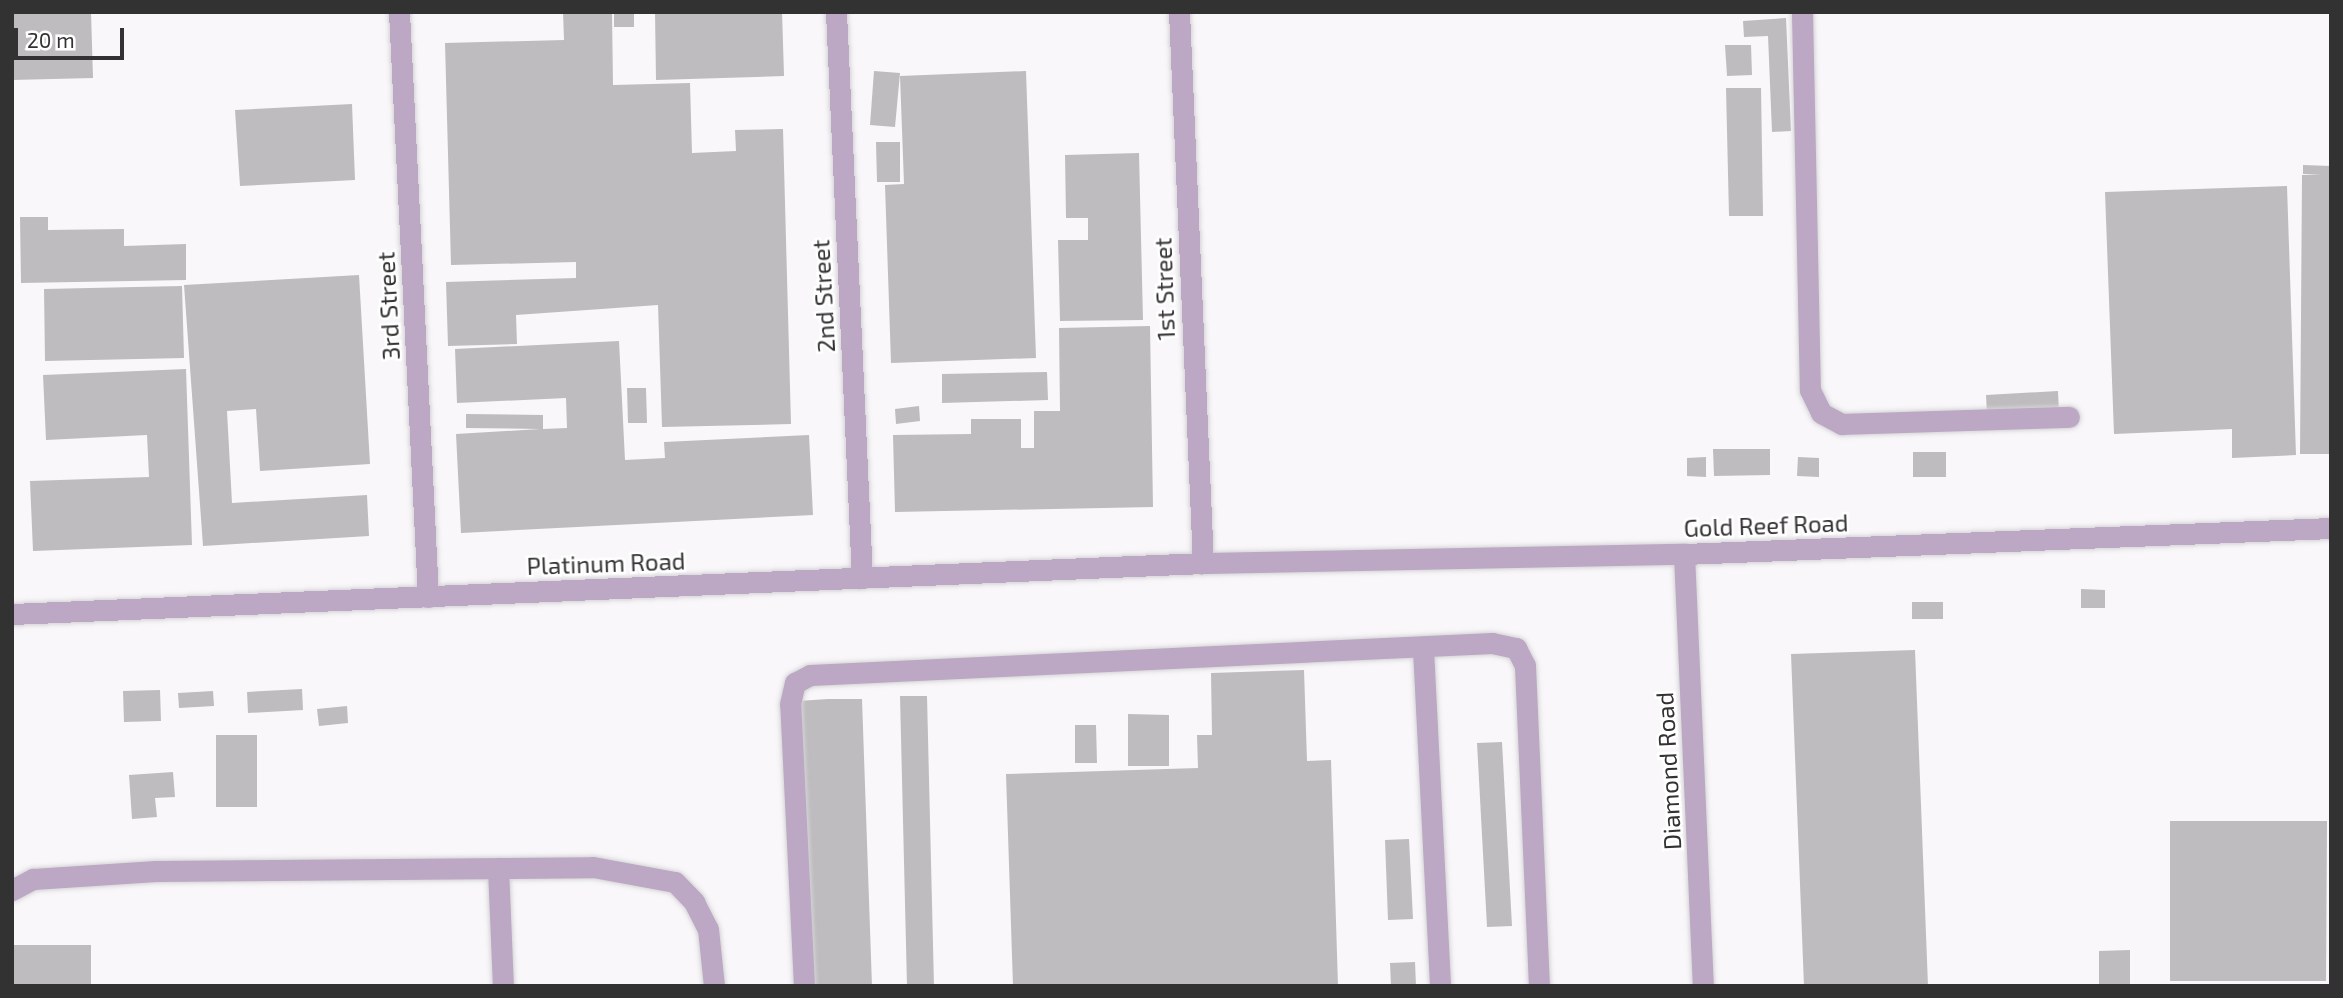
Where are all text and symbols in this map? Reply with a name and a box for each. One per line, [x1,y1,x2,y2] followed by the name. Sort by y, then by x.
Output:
[18,14,128,58] scale bar
[27,27,75,52] text: 20 m
[1148,237,1180,341] street label: 1st Street
[806,239,840,353] street label: 2nd Street
[371,251,405,361] street label: 3rd Street
[1683,508,1849,542] street label: Gold Reef Road
[526,546,686,580] street label: Platinum Road
[1649,691,1687,851] street label: Diamond Road

